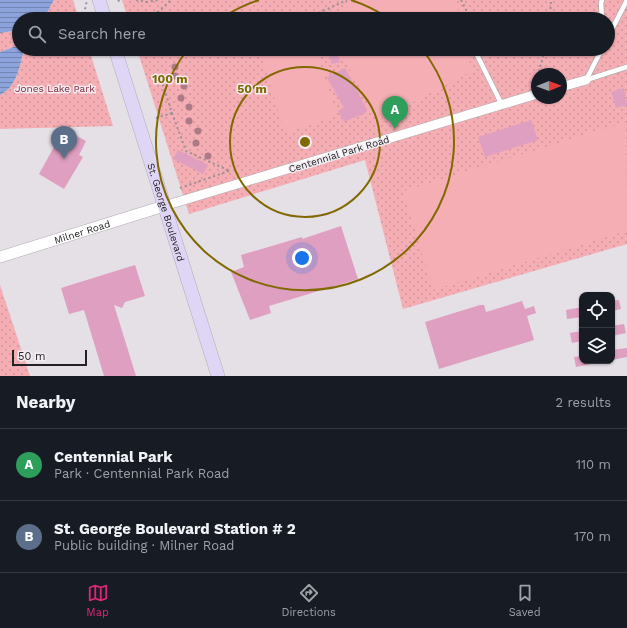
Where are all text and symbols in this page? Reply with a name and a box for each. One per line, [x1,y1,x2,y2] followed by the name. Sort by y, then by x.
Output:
[12,12,615,56] search box
[26,23,48,45] icon: search
[58,25,146,43] text: Search here
[531,68,567,104] north arrow
[152,72,188,86] text: 100 m
[237,82,267,96] text: 50 m
[15,83,95,94] park label: Jones Lake Park
[382,96,408,129] pin: A
[51,126,77,159] pin: B
[287,133,391,175] street label: Centennial Park Road
[298,135,312,149] centre of rings
[146,162,187,263] street label: St. George Boulevard
[53,218,111,245] street label: Milner Road
[292,248,312,268] your location
[579,292,615,364] map controls
[579,292,615,328] button: locate
[579,328,615,364] button: layers
[12,348,87,367] scale bar
[18,350,45,363] text: 50 m
[16,392,75,412] text: Nearby
[556,395,611,410] text: 2 results
[54,448,173,466] text: Centennial Park
[25,457,33,472] text: A
[576,457,611,472] text: 110 m
[54,466,230,481] text: Park · Centennial Park Road
[54,520,296,538] text: St. George Boulevard Station # 2
[25,529,33,544] text: B
[574,529,611,544] text: 170 m
[54,538,235,553] text: Public building · Milner Road
[86,582,109,619] tab: Map
[282,582,336,619] tab: Directions
[509,582,541,619] tab: Saved

